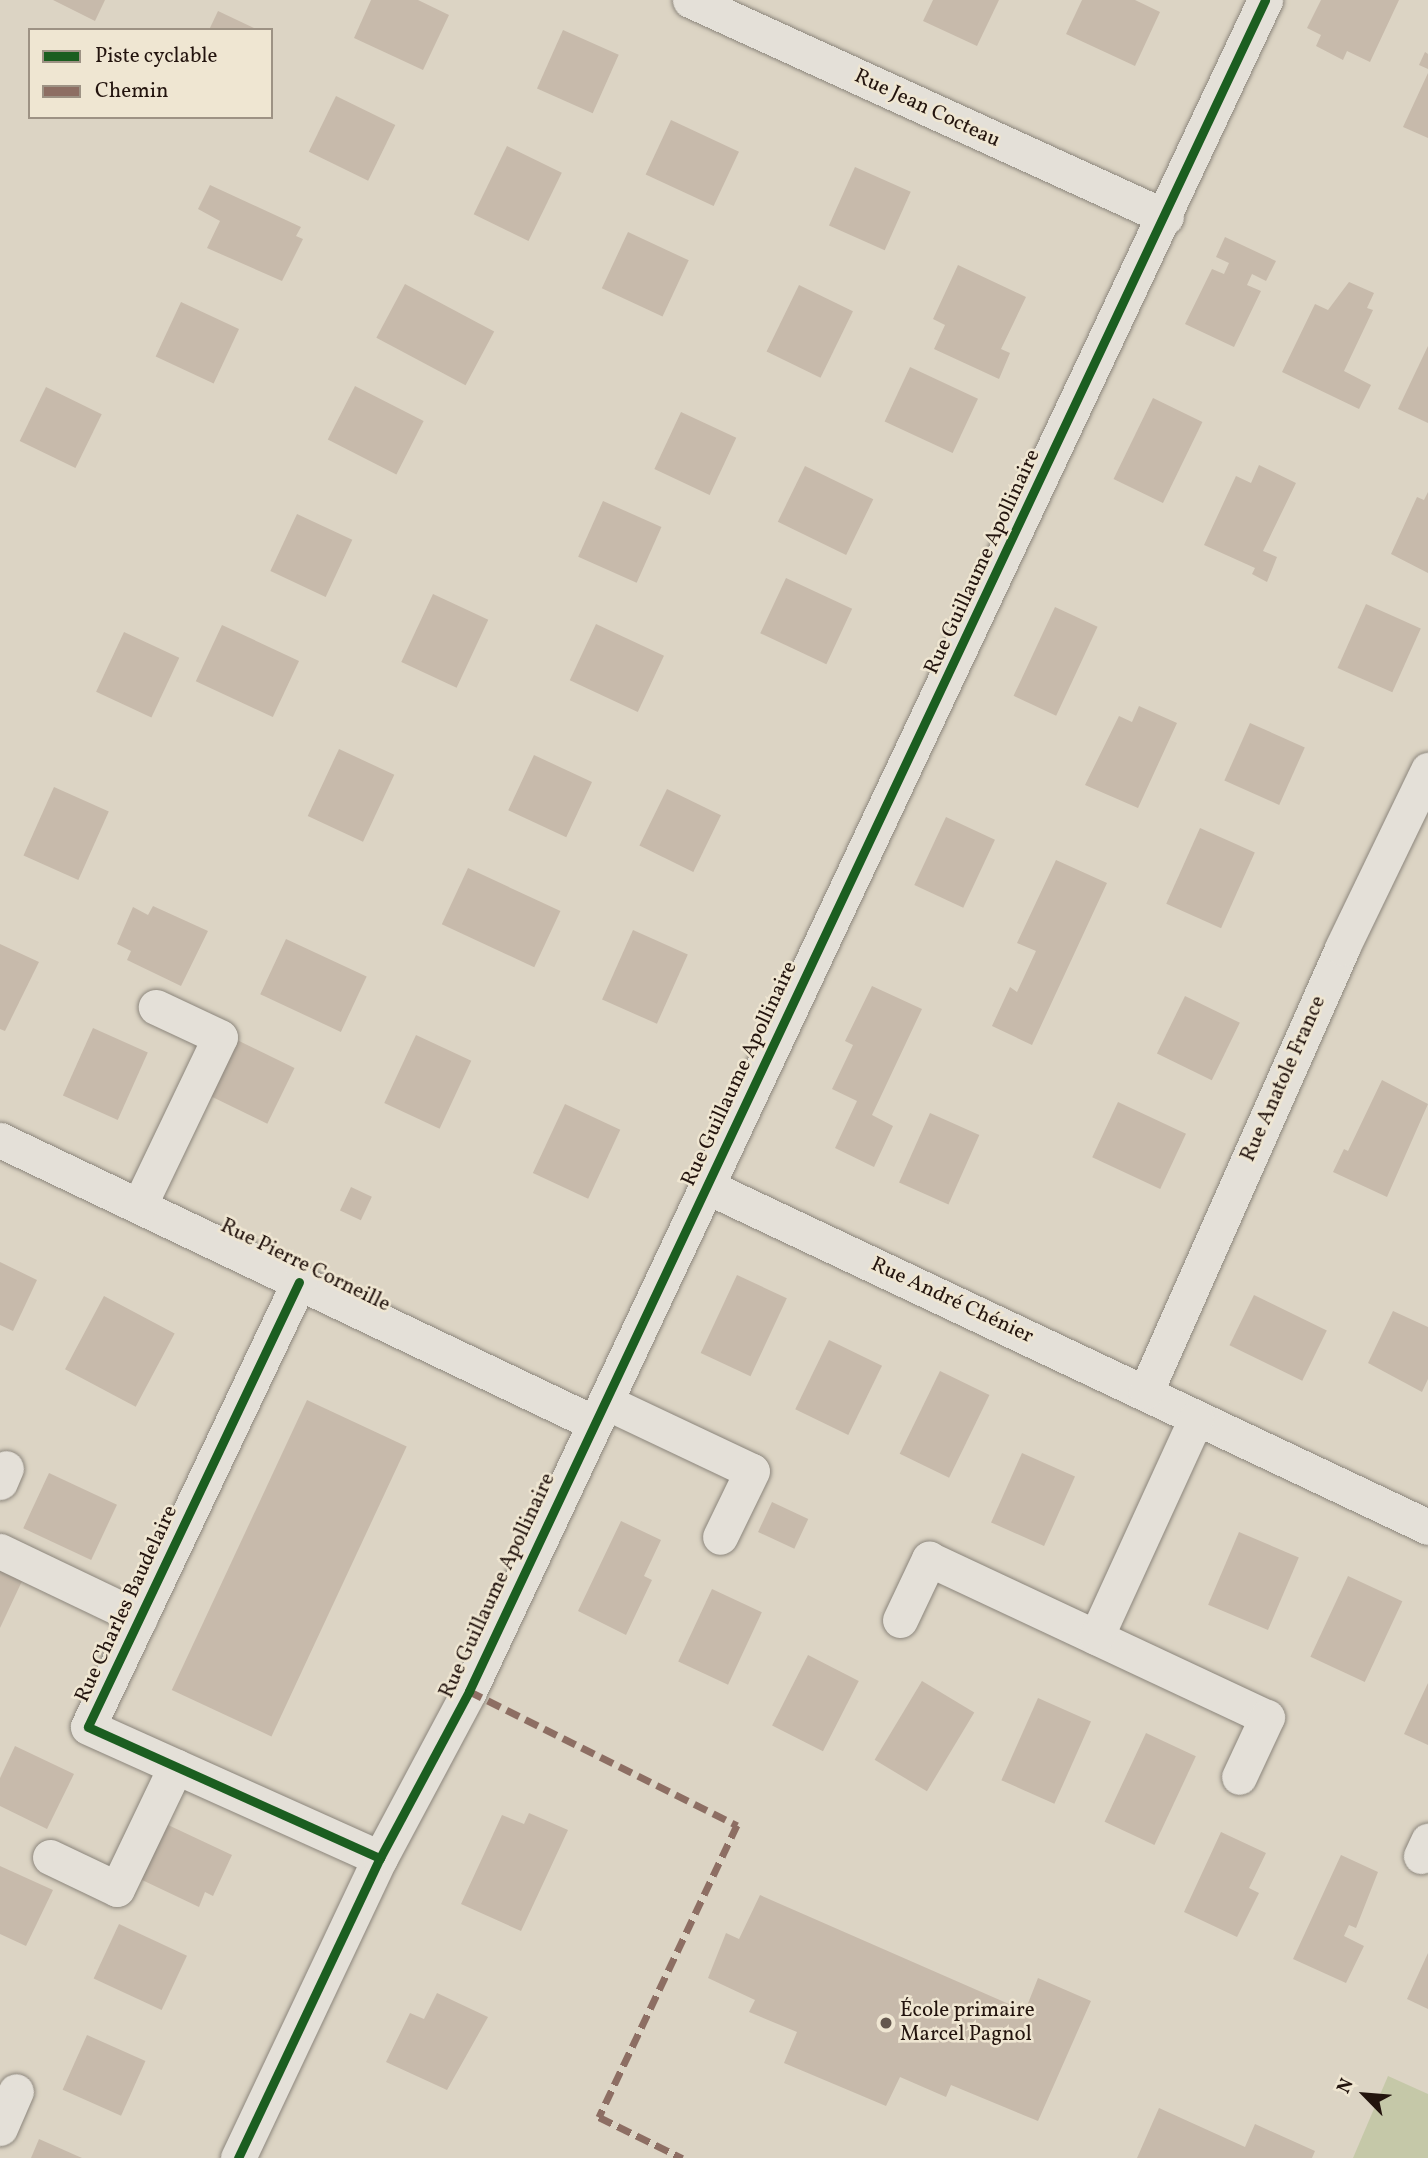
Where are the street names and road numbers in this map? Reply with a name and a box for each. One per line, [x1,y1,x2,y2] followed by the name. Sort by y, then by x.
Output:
[850,64,1004,154] street label: Rue Jean Cocteau
[920,445,1046,679] street label: Rue Guillaume Apollinaire
[677,957,803,1191] street label: Rue Guillaume Apollinaire
[1236,992,1332,1166] street label: Rue Anatole France
[216,1214,394,1318] street label: Rue Pierre Corneille
[867,1252,1037,1350] street label: Rue André Chénier
[435,1469,561,1703] street label: Rue Guillaume Apollinaire
[70,1502,184,1706] street label: Rue Charles Baudelaire

